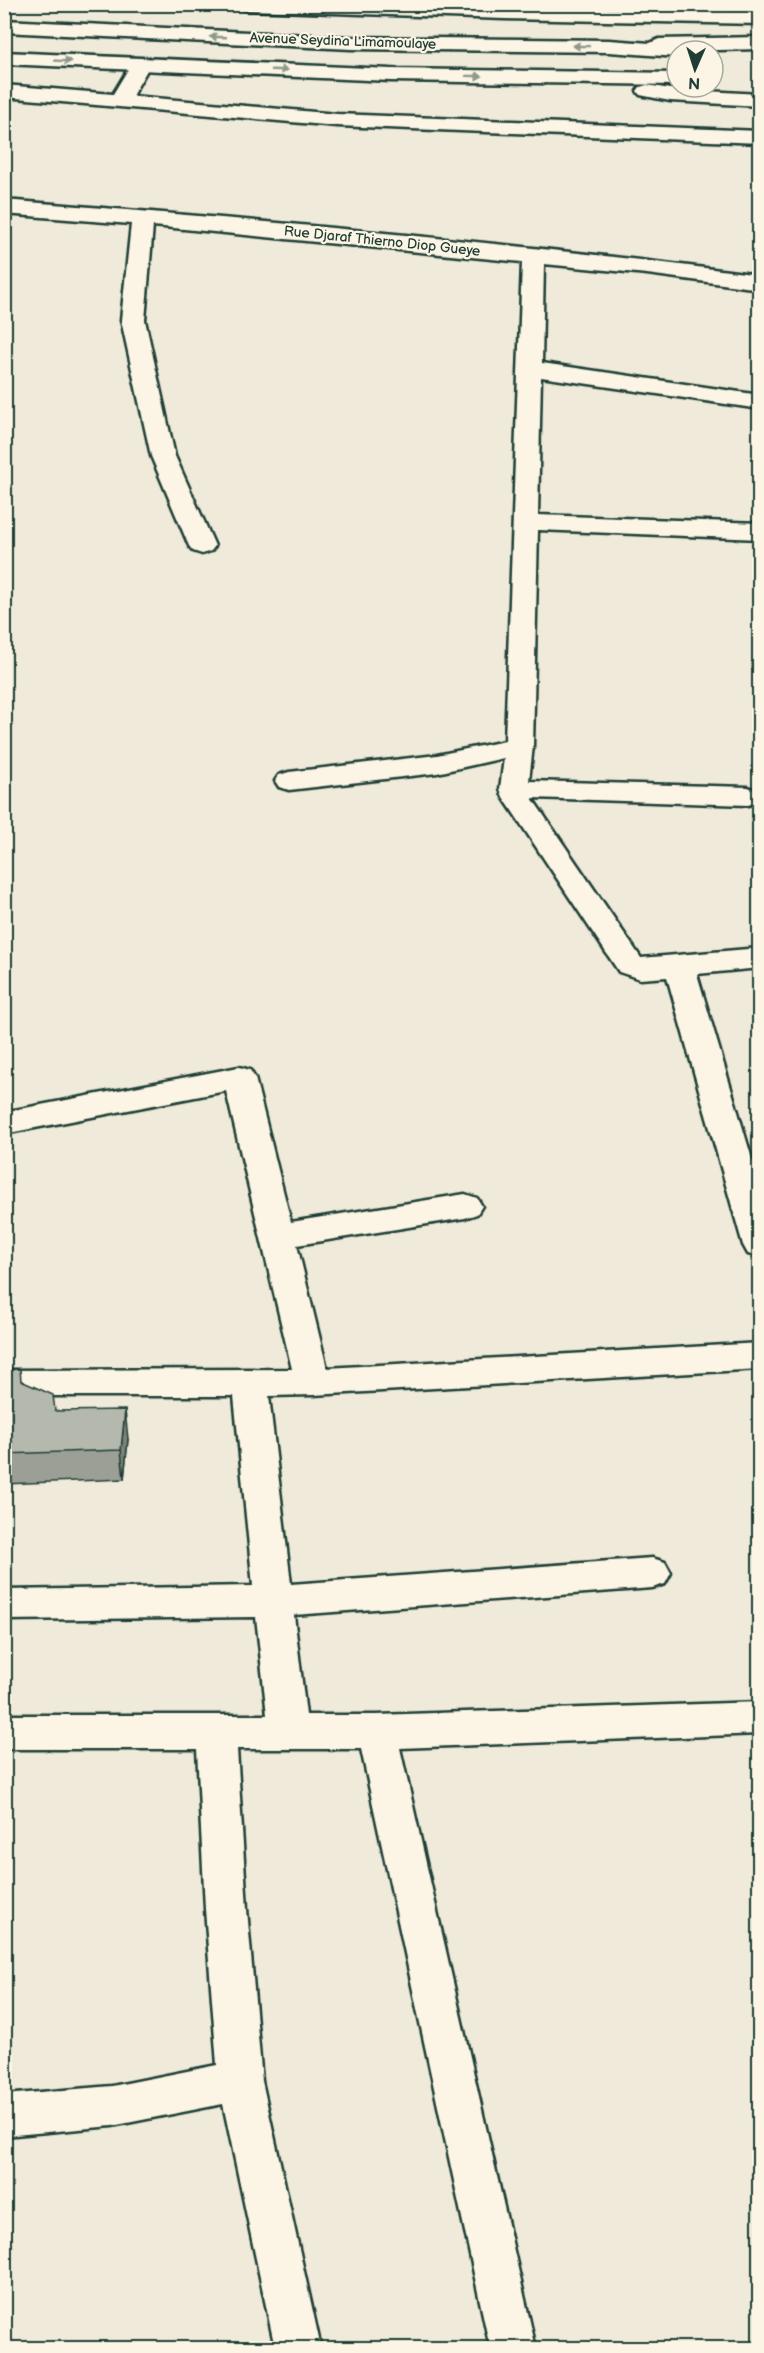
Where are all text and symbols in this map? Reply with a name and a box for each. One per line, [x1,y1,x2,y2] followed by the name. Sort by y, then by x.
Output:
[249,29,437,53] street label: Avenue Seydina Limamoulaye
[208,33,227,42] one-way arrow
[665,39,725,99] north arrow
[571,41,590,50] one-way arrow
[53,56,72,65] one-way arrow
[269,66,288,75] one-way arrow
[464,71,483,81] one-way arrow
[688,73,701,92] text: N
[283,222,481,260] street label: Rue Djaraf Thierno Diop Gueye

